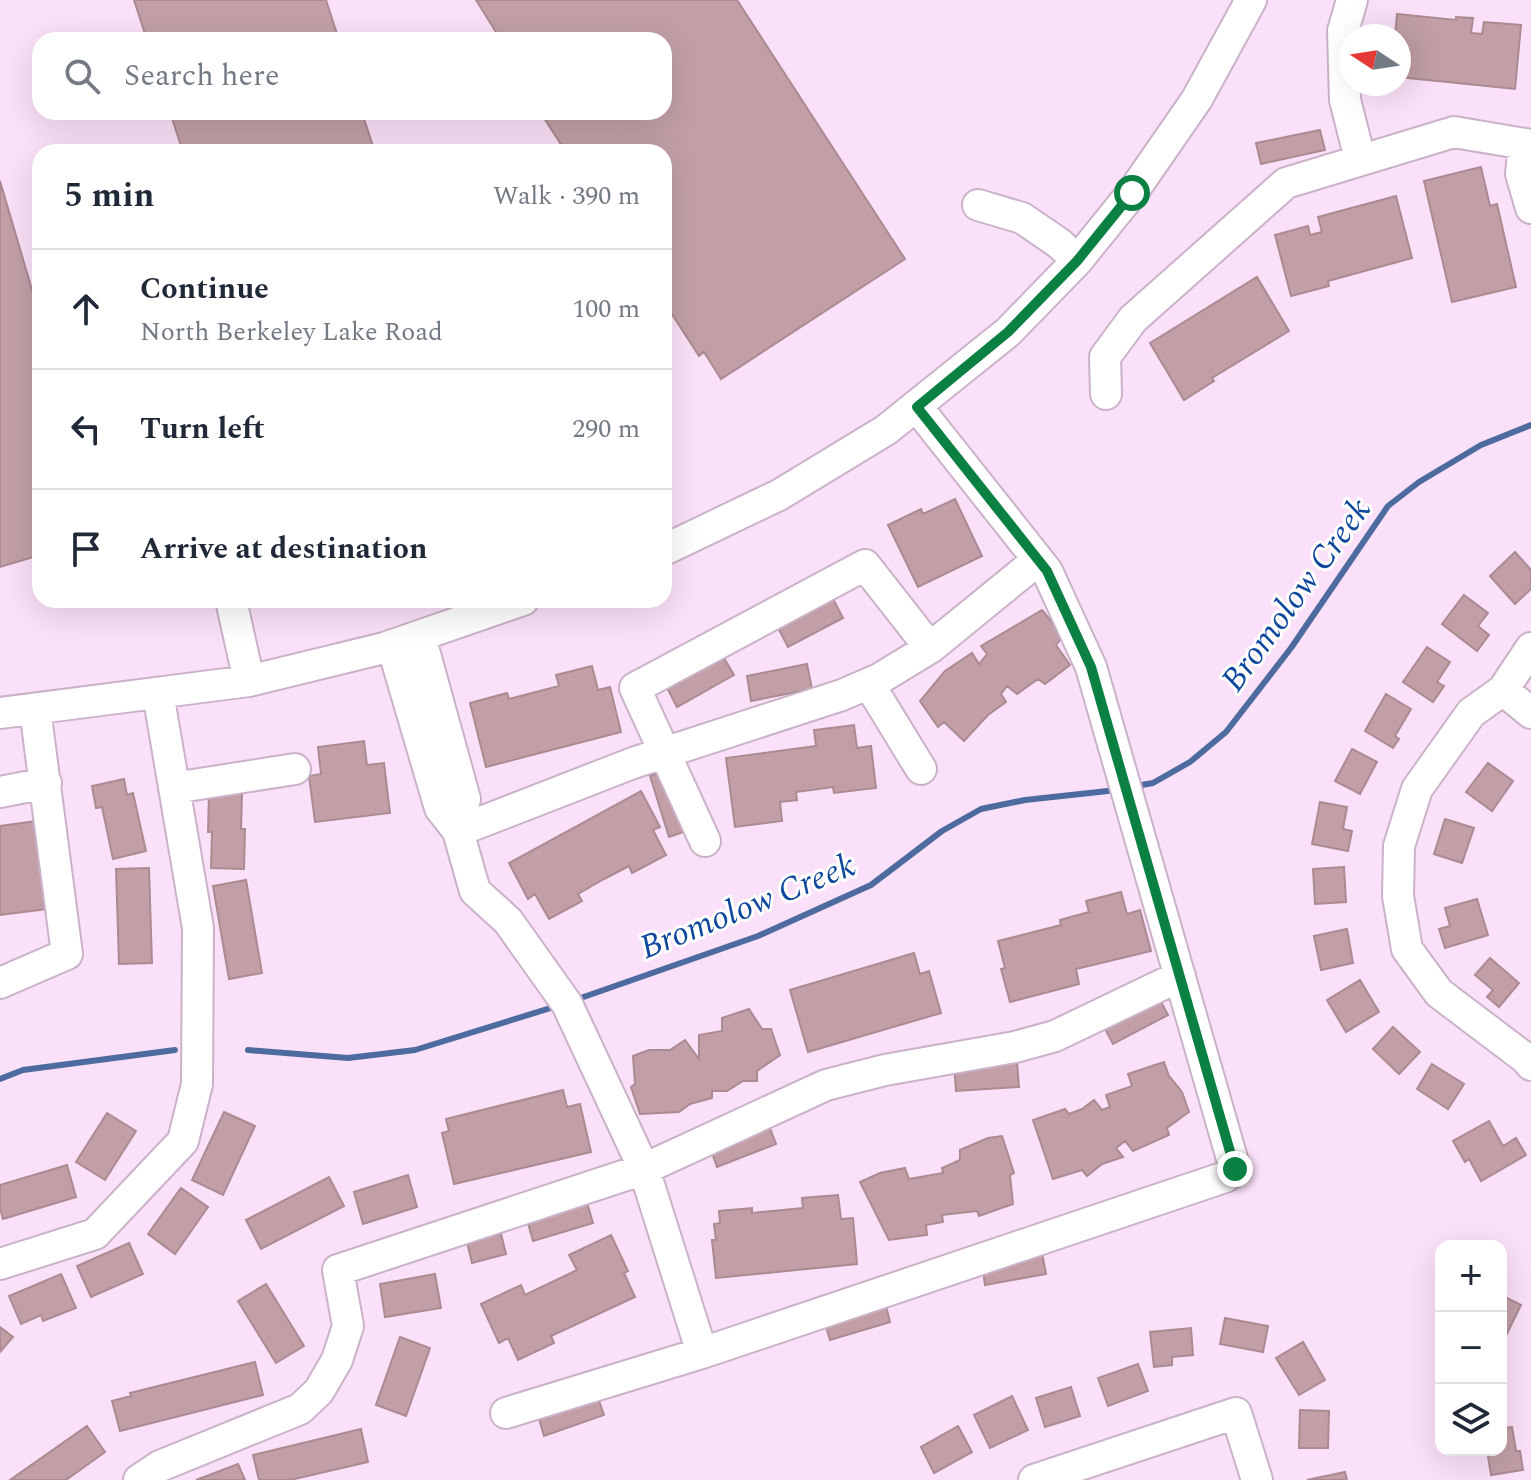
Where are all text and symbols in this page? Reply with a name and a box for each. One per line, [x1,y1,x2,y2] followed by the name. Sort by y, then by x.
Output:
[1339,24,1411,96] north arrow
[32,32,672,120] search box
[124,53,280,99] text: Search here
[60,54,104,98] icon: search
[64,170,154,222] text: 5 min
[1114,175,1150,211] route start
[493,176,640,216] text: Walk · 390 m
[140,266,269,312] text: Continue
[64,287,108,331] icon: ahead
[572,289,640,329] text: 100 m
[140,312,443,352] text: North Berkeley Lake Road
[140,406,265,452] text: Turn left
[64,407,108,451] icon: left
[572,409,640,449] text: 290 m
[1208,487,1385,703] water label: Bromolow Creek
[140,526,427,572] text: Arrive at destination
[64,527,108,571] icon: arrive
[632,840,864,974] water label: Bromolow Creek
[1217,1151,1253,1187] route end
[1435,1240,1507,1456] map controls
[1435,1240,1507,1312] button: +
[1435,1312,1507,1384] button: −
[1435,1384,1507,1456] button: layers

